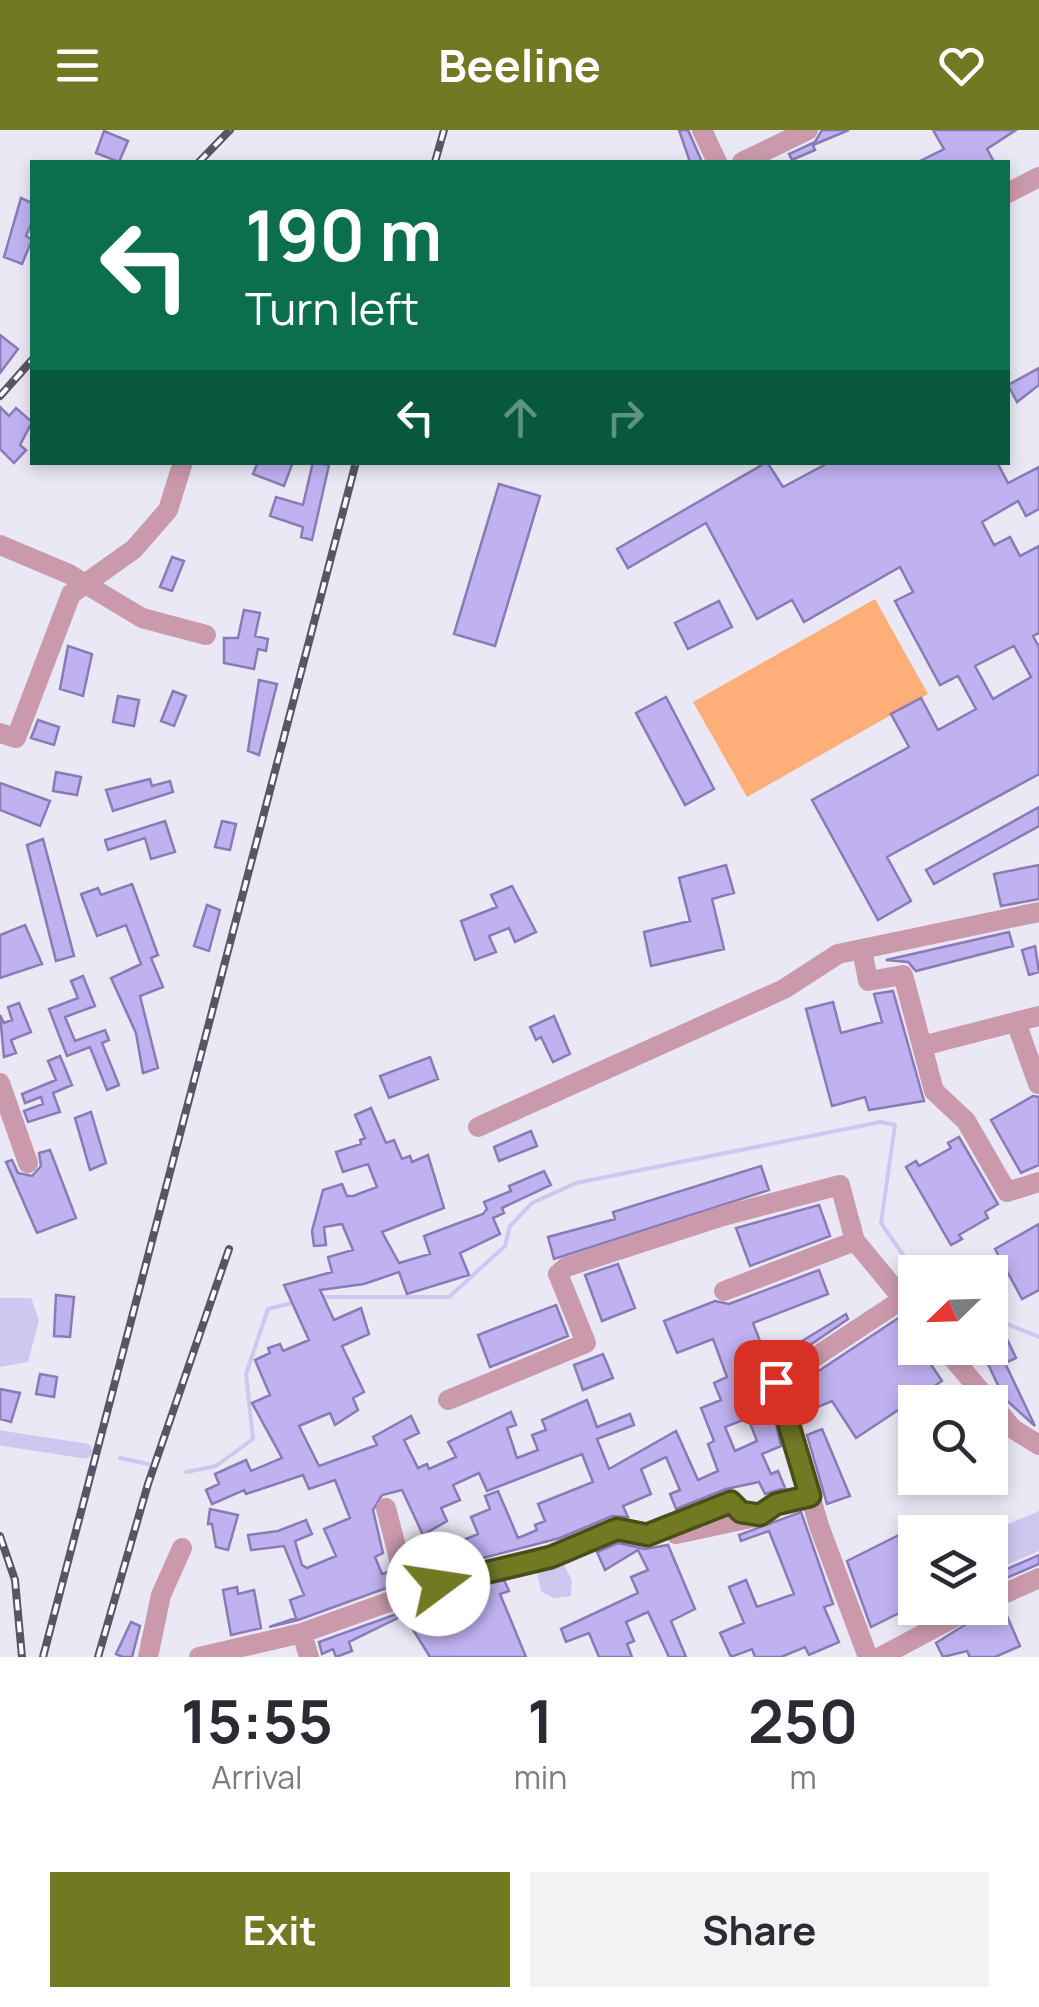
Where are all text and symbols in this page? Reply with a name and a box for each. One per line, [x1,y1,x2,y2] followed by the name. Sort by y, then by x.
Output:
[438,34,601,96] text: Beeline
[50,38,105,93] icon: menu
[934,38,989,93] icon: heart
[245,186,442,282] text: 190 m
[80,200,210,330] icon: left
[245,277,419,339] text: Turn left
[388,390,443,445] icon: left
[493,390,548,445] icon: ahead
[598,390,653,445] icon: right
[898,1255,1008,1365] north arrow
[898,1255,1008,1625] map controls
[734,1340,819,1425] pin
[749,1355,804,1410] icon: arrive
[898,1385,1008,1495] button: search
[898,1515,1008,1625] button: layers
[386,1532,490,1636] position arrow
[181,1679,333,1761] text: 15:55
[527,1679,554,1761] text: 1
[748,1679,858,1761] text: 250
[211,1755,303,1799] text: Arrival
[514,1755,567,1799] text: min
[790,1755,817,1799] text: m
[50,1872,510,1987] button: Exit
[530,1872,989,1987] button: Share

